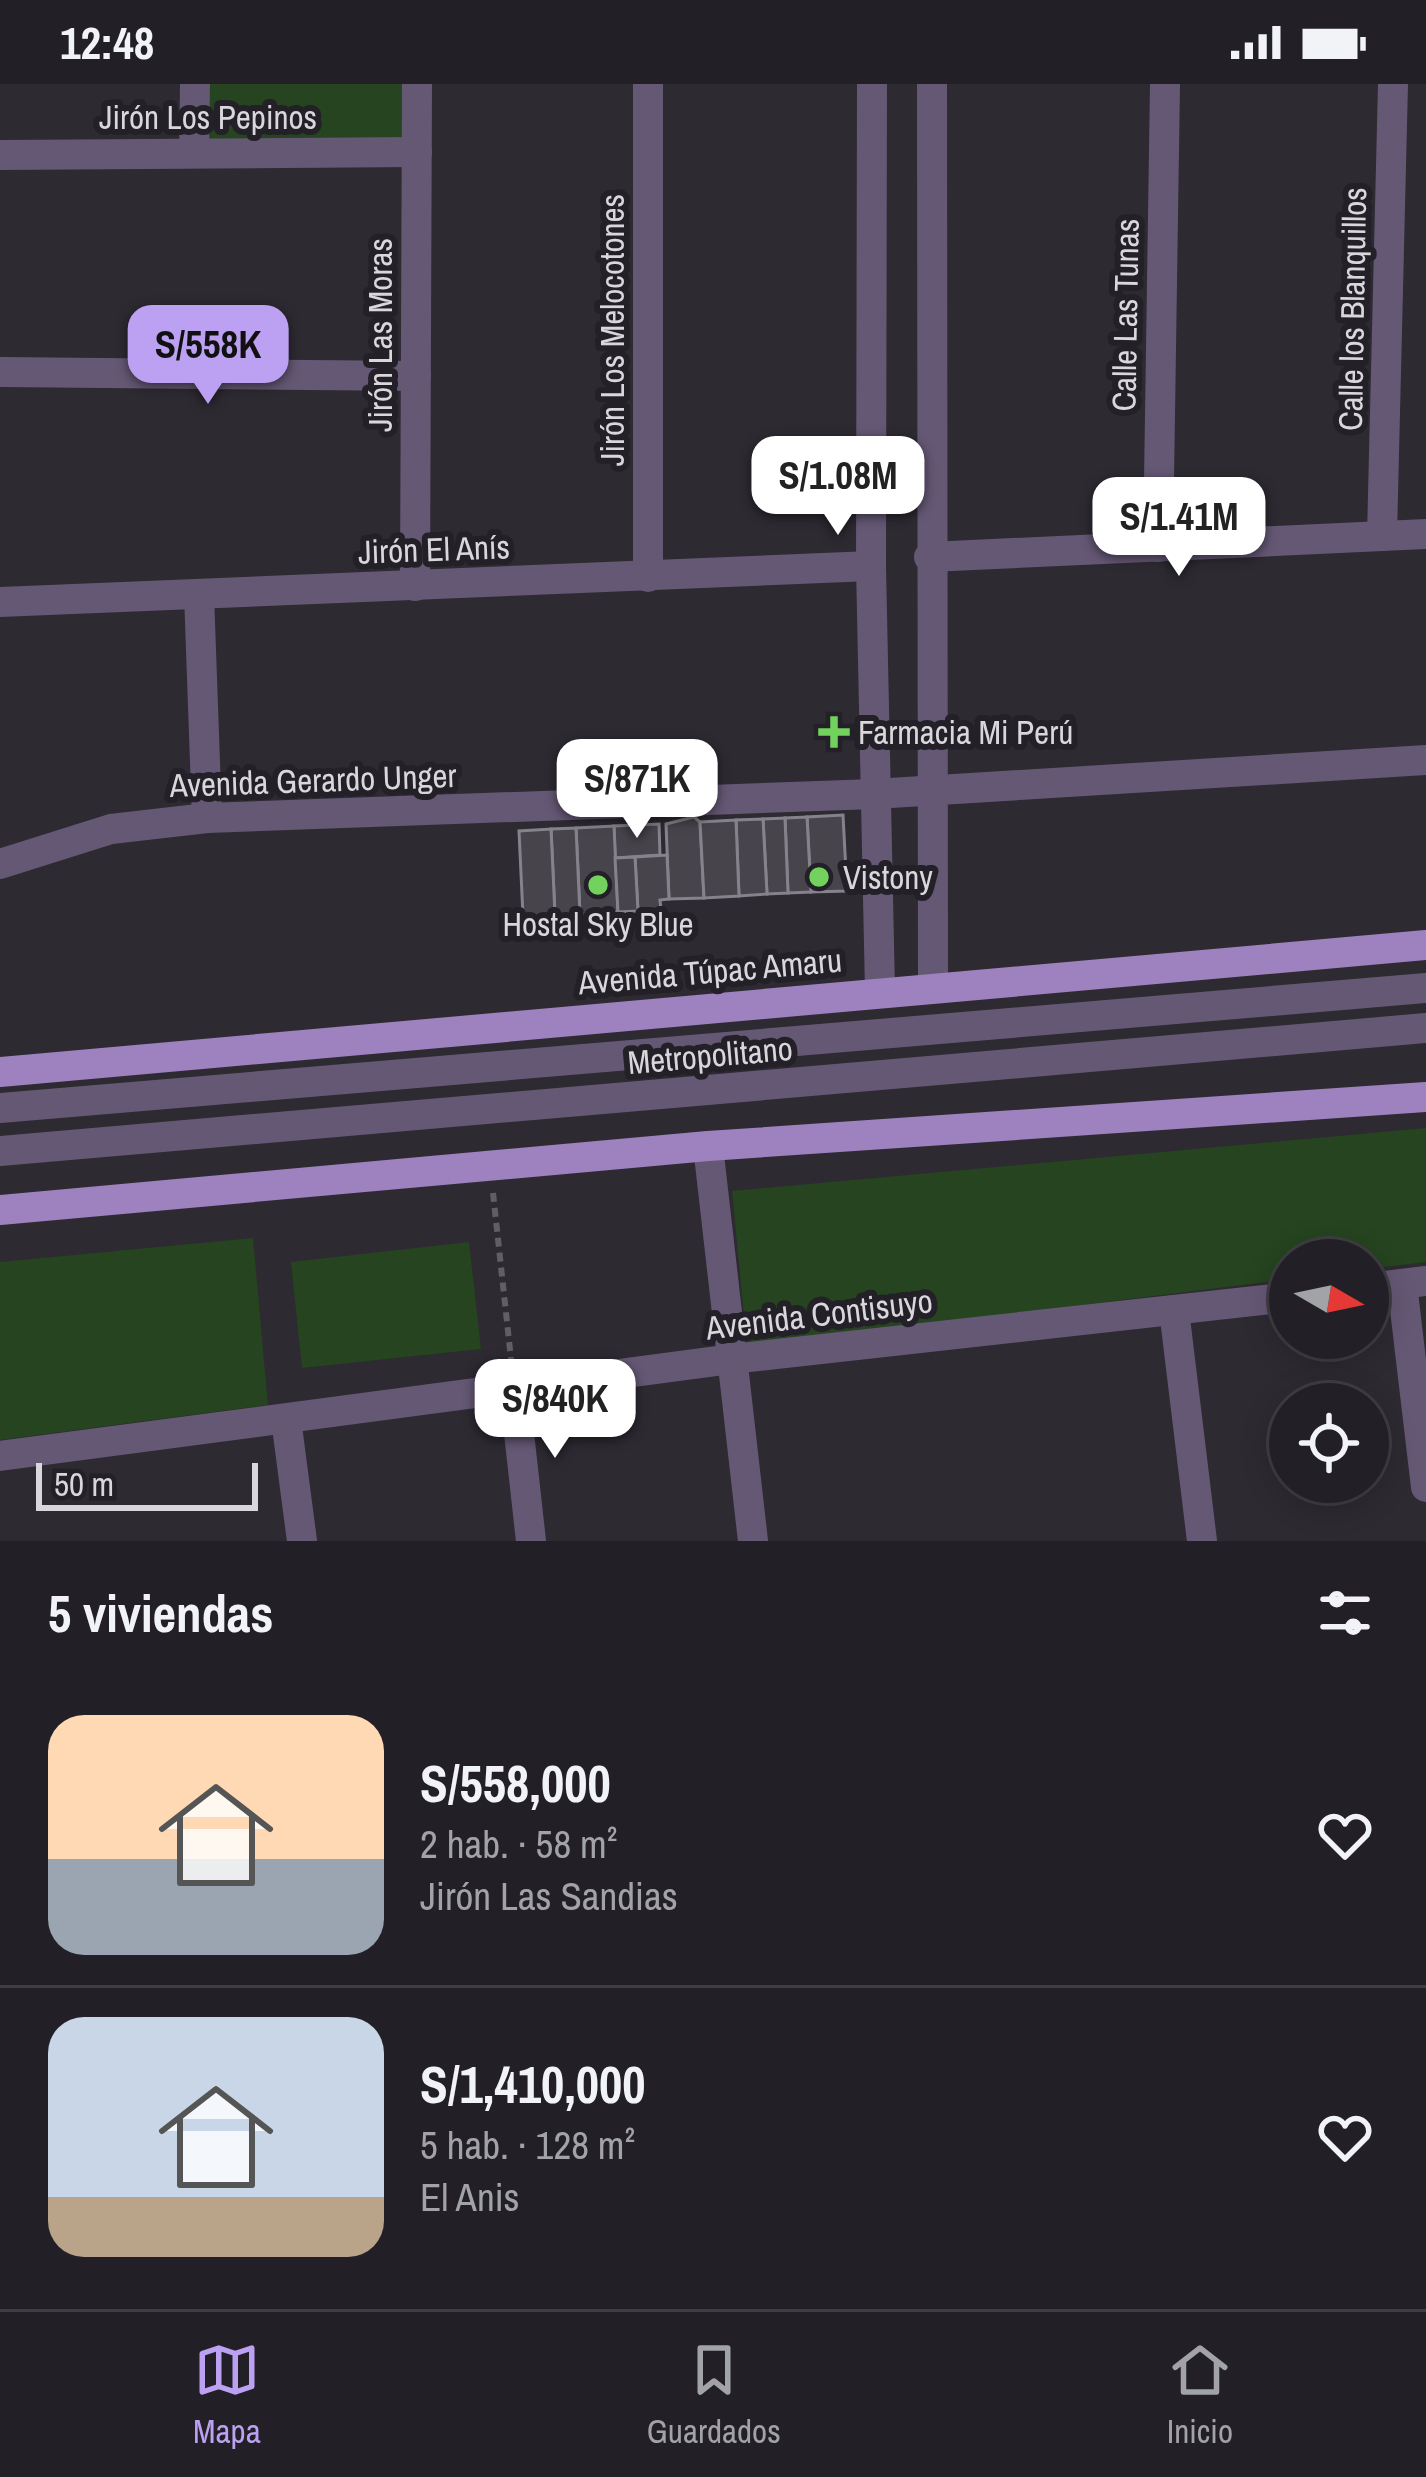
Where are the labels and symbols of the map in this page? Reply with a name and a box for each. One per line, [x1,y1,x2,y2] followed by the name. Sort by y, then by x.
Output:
[99,95,317,139] street label: Jirón Los Pepinos
[1328,187,1376,431] street label: Calle los Blanquillos
[590,194,634,466] street label: Jirón Los Melocotones
[1101,218,1149,412] street label: Calle Las Tunas
[358,238,402,432] street label: Jirón Las Moras
[110,305,306,407] pin: S/558K
[727,436,949,538] pin: S/1.08M
[1068,477,1290,579] pin: S/1.41M
[357,524,511,574] street label: Jirón El Anís
[858,710,1073,754] place label: Farmacia Mi Perú
[821,719,847,745] marker: Farmacia Mi Perú
[539,739,735,841] pin: S/871K
[168,753,457,807] street label: Avenida Gerardo Unger
[843,855,933,899] place label: Vistony
[806,864,832,890] marker: Vistony
[585,872,611,898] marker: Hostal Sky Blue
[502,902,694,946] place label: Hostal Sky Blue
[575,938,844,1005] street label: Avenida Túpac Amaru
[626,1026,794,1084] street label: Metropolitano
[1269,1239,1389,1359] north arrow
[702,1278,935,1350] street label: Avenida Contisuyo
[457,1359,653,1461] pin: S/840K
[36,1457,258,1510] scale bar

